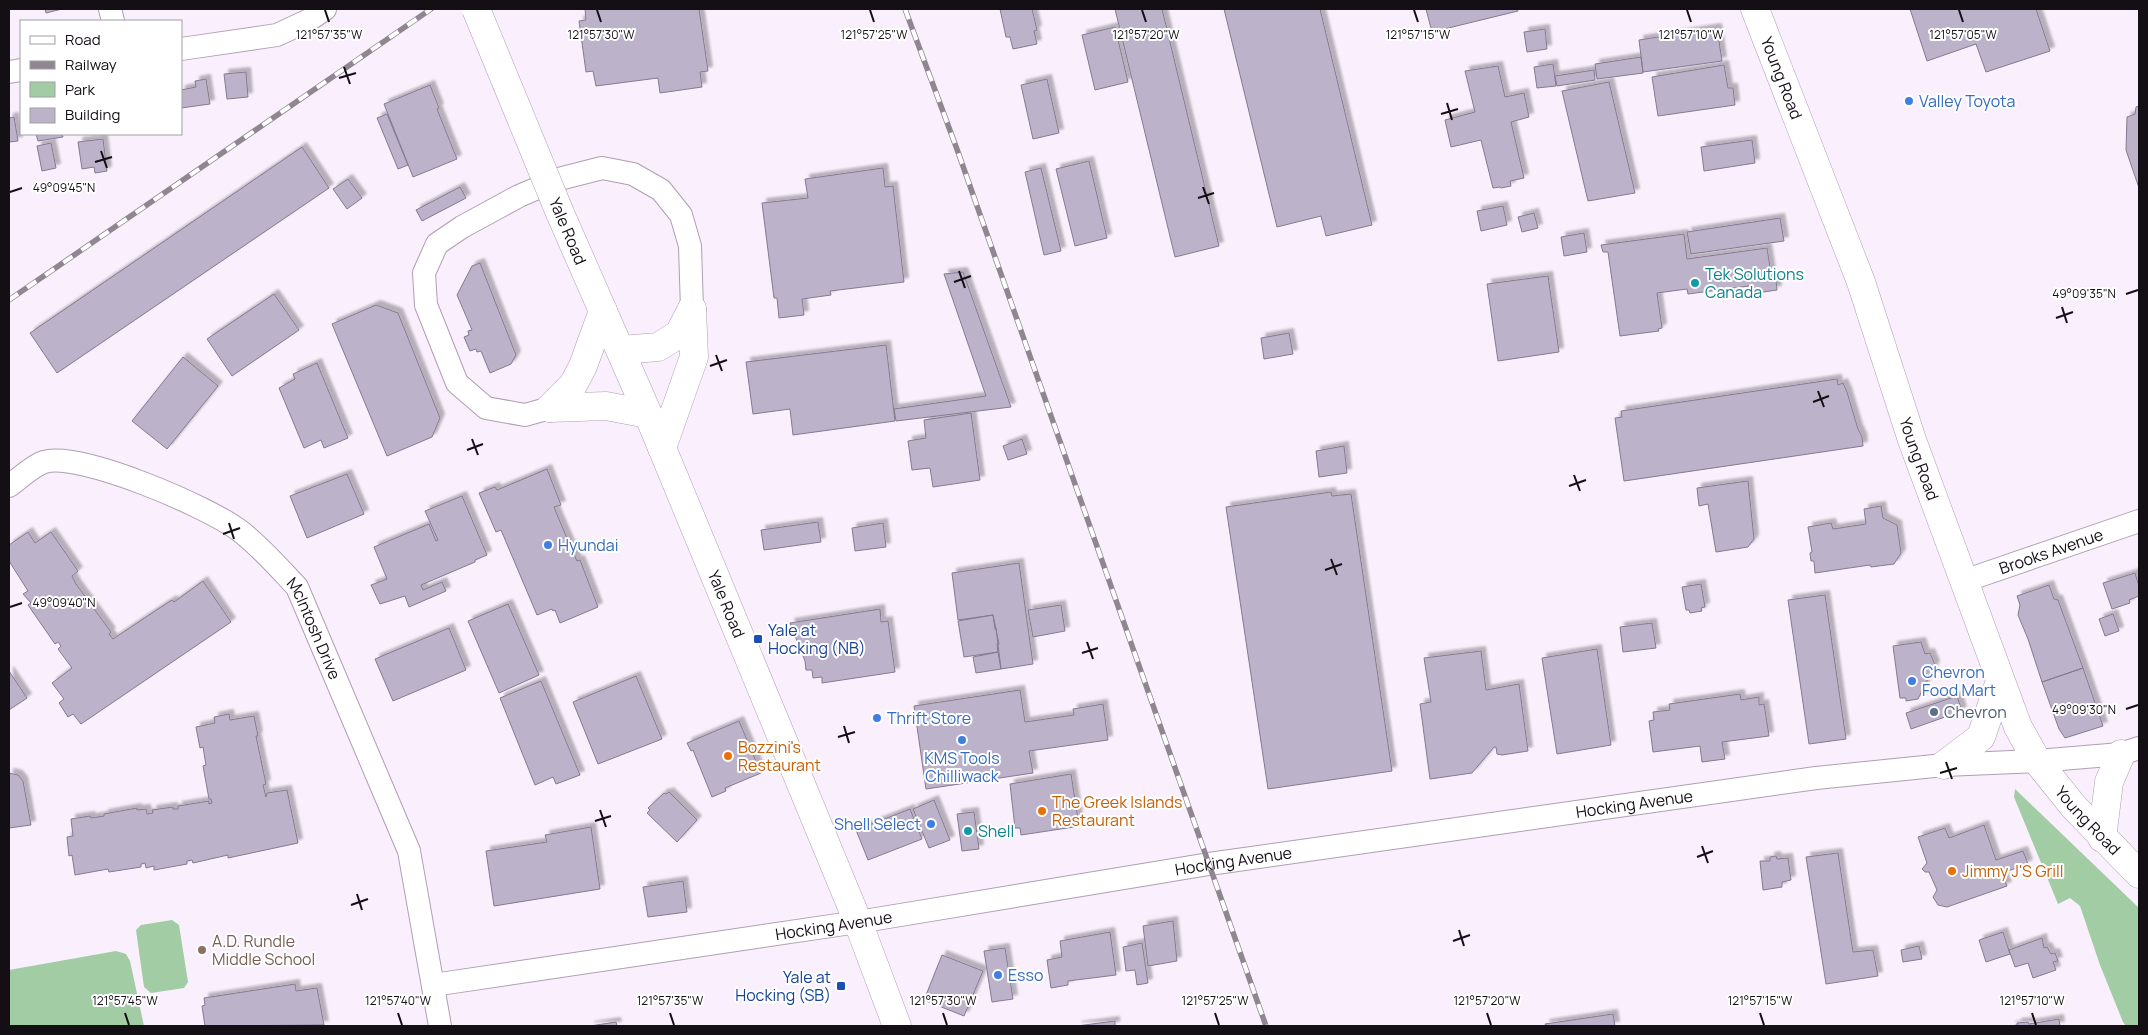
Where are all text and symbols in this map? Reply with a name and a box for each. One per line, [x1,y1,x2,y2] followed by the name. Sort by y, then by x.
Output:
[20,20,182,135] legend
[296,26,363,43] text: 121°57'35"W
[567,26,635,43] text: 121°57'30"W
[841,26,908,43] text: 121°57'25"W
[1112,26,1180,43] text: 121°57'20"W
[1386,26,1451,43] text: 121°57'15"W
[1658,26,1724,43] text: 121°57'10"W
[1929,26,1997,43] text: 121°57'05"W
[65,29,101,50] text: Road
[1756,34,1808,122] street label: Young Road
[65,54,117,75] text: Railway
[65,79,95,100] text: Park
[1919,90,2015,112] place label: Valley Toyota
[1903,95,1915,107] marker: Valley Toyota
[65,104,120,125] text: Building
[33,179,95,196] text: 49°09'45"N
[544,194,592,268] street label: Yale Road
[1705,263,1804,303] place label: Tek Solutions Canada
[1689,277,1701,289] marker: Tek Solutions Canada
[2052,285,2116,302] text: 49°09'35"N
[1894,414,1944,503] street label: Young Road
[1996,523,2106,579] street label: Brooks Avenue
[558,534,618,556] place label: Hyundai
[542,539,554,551] marker: Hyundai
[703,567,750,641] street label: Yale Road
[282,572,346,683] street label: McIntosh Drive
[32,594,96,611] text: 49°09'40"N
[768,619,866,659] place label: Yale at Hocking (NB)
[752,633,764,645] marker: Yale at Hocking (NB)
[1922,661,1996,701] place label: Chevron Food Mart
[1906,675,1918,687] marker: Chevron Food Mart
[1944,701,2007,723] place label: Chevron
[2052,701,2116,718] text: 49°09'30"N
[1928,706,1940,718] marker: Chevron
[887,707,971,729] place label: Thrift Store
[871,712,883,724] marker: Thrift Store
[956,734,968,746] marker: KMS Tools Chilliwack
[738,736,821,776] place label: Bozzini's Restaurant
[924,747,1000,787] place label: KMS Tools Chilliwack
[722,750,734,762] marker: Bozzini's Restaurant
[2050,781,2125,860] street label: Young Road
[1574,785,1694,823] street label: Hocking Avenue
[1052,791,1182,831] place label: The Greek Islands Restaurant
[1036,805,1048,817] marker: The Greek Islands Restaurant
[834,813,921,835] place label: Shell Select
[925,818,937,830] marker: Shell Select
[978,820,1014,842] place label: Shell
[962,825,974,837] marker: Shell
[1173,841,1293,880] street label: Hocking Avenue
[1962,860,2063,882] place label: Jimmy J'S Grill
[1946,865,1958,877] marker: Jimmy J'S Grill
[774,906,894,945] street label: Hocking Avenue
[212,930,315,970] place label: A.D. Rundle Middle School
[196,944,208,956] marker: A.D. Rundle Middle School
[1008,964,1043,986] place label: Esso
[735,966,831,1006] place label: Yale at Hocking (SB)
[992,969,1004,981] marker: Esso
[835,980,847,992] marker: Yale at Hocking (SB)
[92,992,159,1009] text: 121°57'45"W
[365,992,432,1009] text: 121°57'40"W
[637,992,704,1009] text: 121°57'35"W
[909,992,977,1009] text: 121°57'30"W
[1182,992,1249,1009] text: 121°57'25"W
[1453,992,1521,1009] text: 121°57'20"W
[1728,992,1793,1009] text: 121°57'15"W
[1999,992,2065,1009] text: 121°57'10"W

